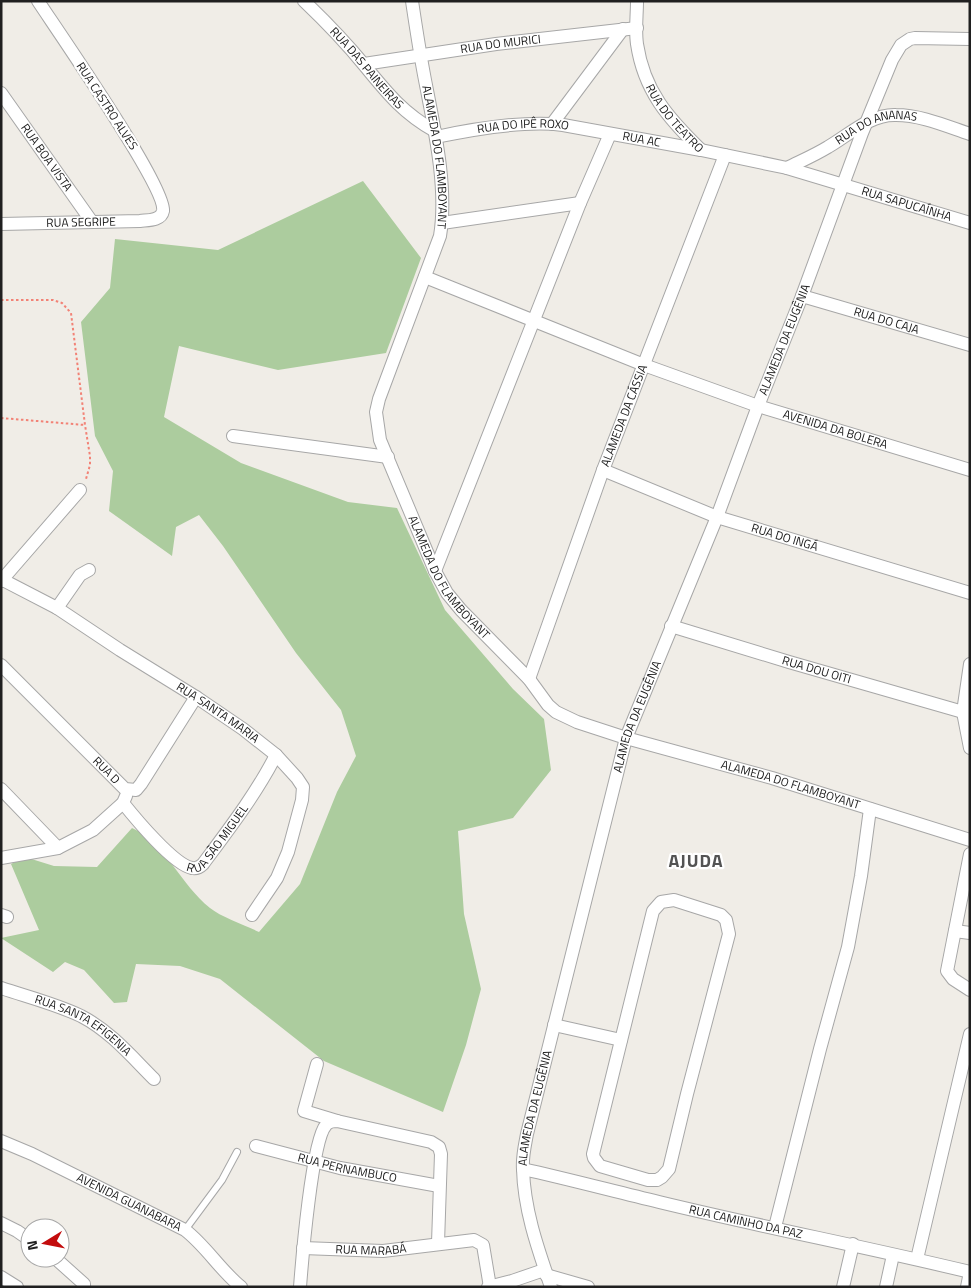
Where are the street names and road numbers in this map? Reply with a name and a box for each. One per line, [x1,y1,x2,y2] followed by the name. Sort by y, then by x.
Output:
[326,22,408,113] street label: RUA DAS PAINEIRAS
[459,29,542,58] street label: RUA DO MURICI
[72,58,143,153] street label: RUA CASTRO ALVES
[641,80,708,157] street label: RUA DO TEATRO
[417,84,452,230] street label: ALAMEDA DO FLAMBOYANT
[831,105,919,149] street label: RUA DO ANANAS
[476,114,571,138] street label: RUA DO IPÊ ROXO
[16,119,78,195] street label: RUA BOA VISTA
[621,126,663,152] street label: RUA AC
[859,181,954,226] street label: RUA SAPUCAÍNHA
[46,212,116,232] street label: RUA SEGRIPE
[753,281,815,398] street label: ALAMEDA DA EUGÊNIA
[852,302,922,339] street label: RUA DO CAJA
[595,362,652,469] street label: ALAMEDA DA CÁSSIA
[781,404,890,454] street label: AVENIDA DA BOLERA
[404,512,495,644] street label: ALAMEDA DO FLAMBOYANT
[749,518,821,556] street label: RUA DO INGÁ
[780,650,853,688] street label: RUA DOU OITI
[608,658,666,775] street label: ALAMEDA DA EUGÊNIA
[173,677,264,747] street label: RUA SANTA MARIA
[88,752,125,788] street label: RUA D
[719,754,863,814] street label: ALAMEDA DO FLAMBOYANT
[184,800,253,877] street label: RUA SÃO MIGUEL
[32,989,136,1060] street label: RUA SANTA EFIGENIA
[513,1048,557,1166] street label: ALAMEDA DA EUGÊNIA
[296,1147,399,1187] street label: RUA PERNAMBUCO
[73,1168,185,1236] street label: AVENIDA GUANABARA
[687,1199,805,1243] street label: RUA CAMINHO DA PAZ
[335,1238,407,1260] street label: RUA MARABÁ

